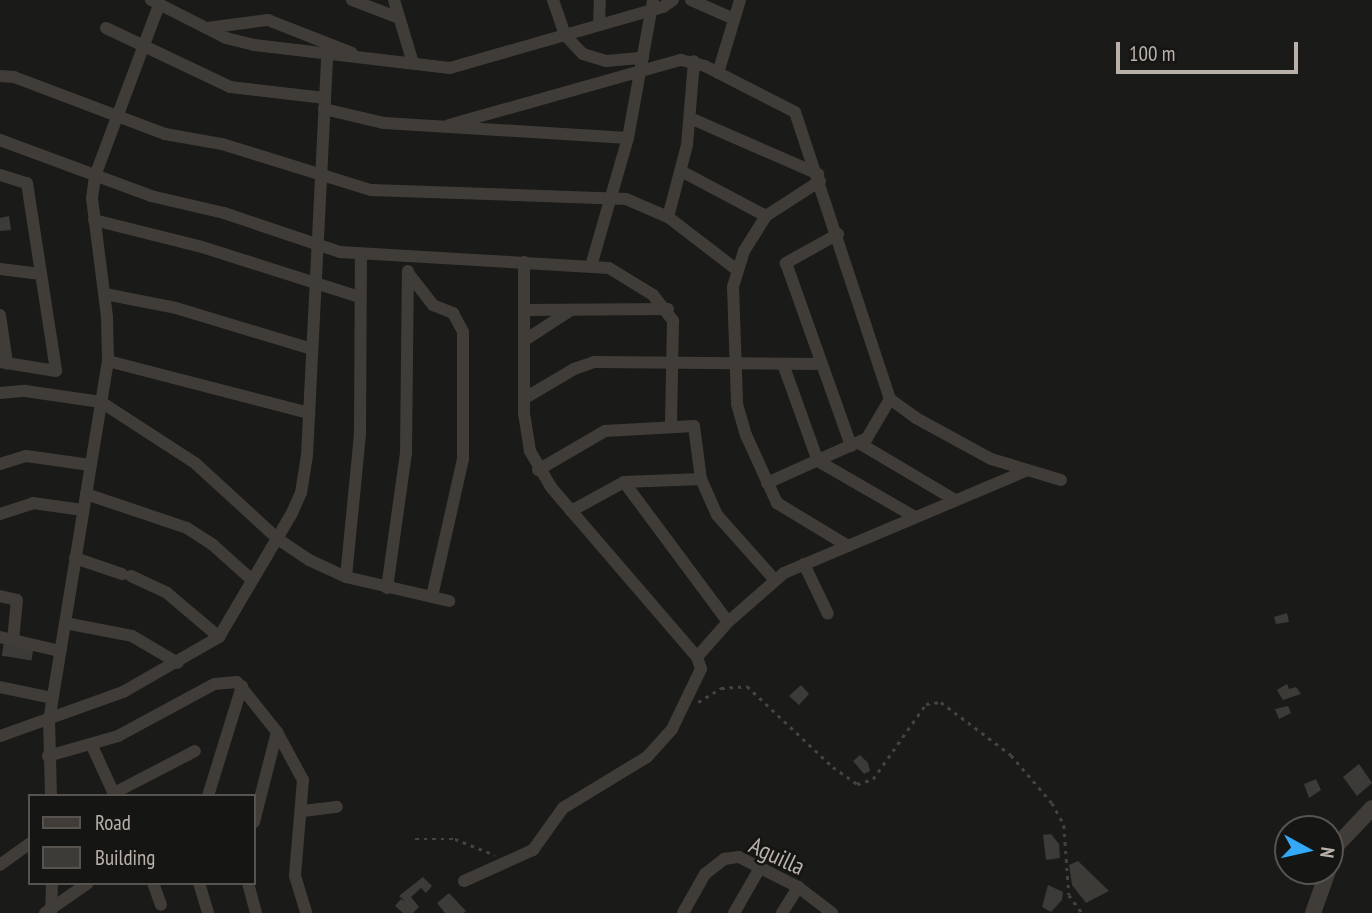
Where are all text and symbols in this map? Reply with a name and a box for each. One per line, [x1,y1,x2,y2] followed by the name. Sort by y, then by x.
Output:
[1120,28,1302,72] scale bar
[1129,40,1175,67] text: 100 m
[28,794,256,885] legend
[95,809,131,836] text: Road
[1274,815,1344,885] north arrow
[745,831,809,881] street label: Aguilla
[95,844,155,871] text: Building
[1315,846,1340,859] text: N

